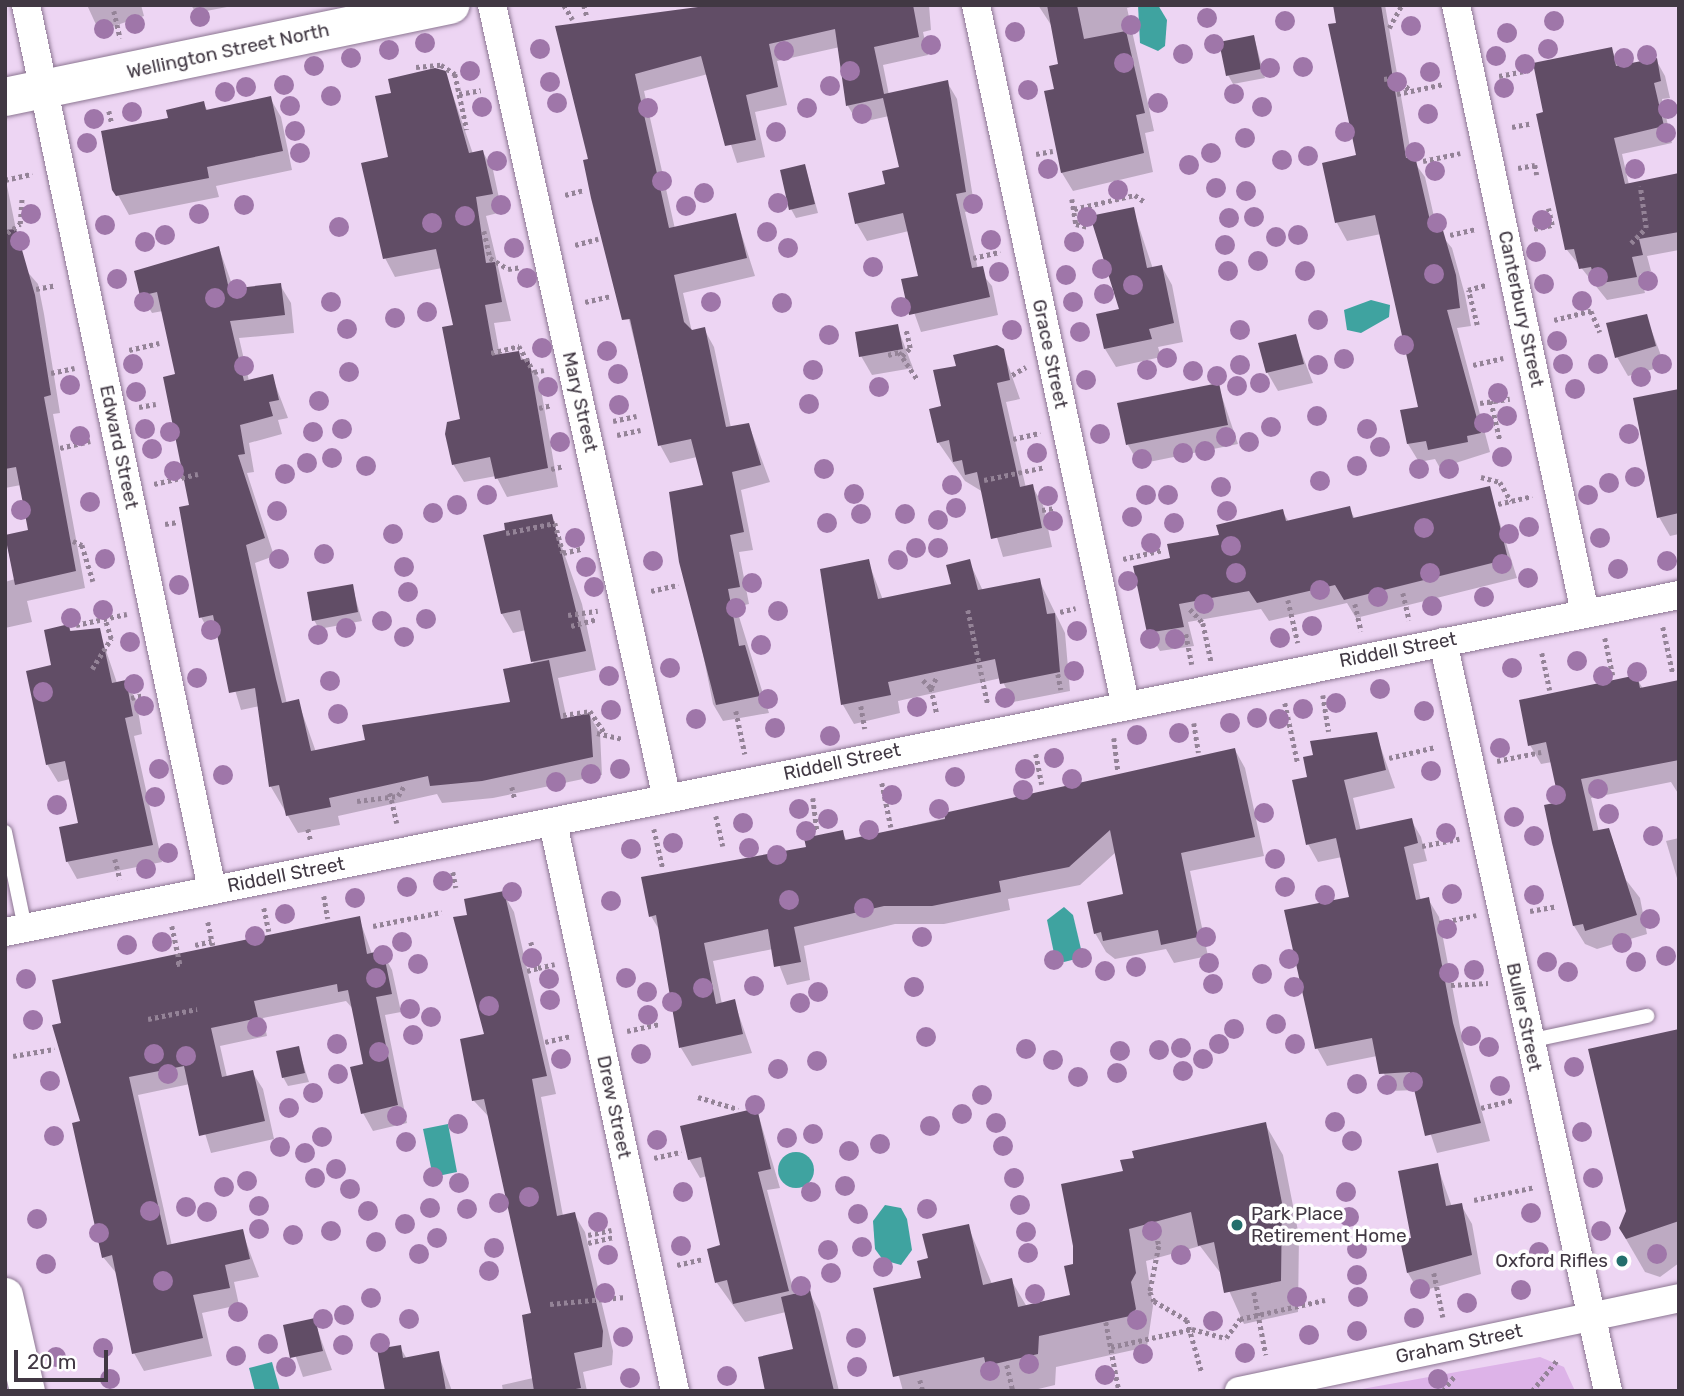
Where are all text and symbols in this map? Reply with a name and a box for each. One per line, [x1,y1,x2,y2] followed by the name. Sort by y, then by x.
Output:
[125,18,331,84] street label: Wellington Street North
[1493,228,1549,390] street label: Canterbury Street
[1027,297,1073,411] street label: Grace Street
[557,349,603,455] street label: Mary Street
[95,383,143,511] street label: Edward Street
[1337,627,1459,673] street label: Riddell Street
[781,738,903,786] street label: Riddell Street
[225,852,347,898] street label: Riddell Street
[1501,960,1547,1074] street label: Buller Street
[592,1053,636,1161] street label: Drew Street
[1251,1203,1407,1247] place label: Park Place Retirement Home
[1229,1217,1245,1233] marker: Park Place Retirement Home
[1495,1250,1608,1272] place label: Oxford Rifles
[1614,1253,1630,1269] marker: Oxford Rifles
[1394,1319,1524,1369] street label: Graham Street
[18,1336,112,1380] scale bar
[27,1349,76,1374] text: 20 m

